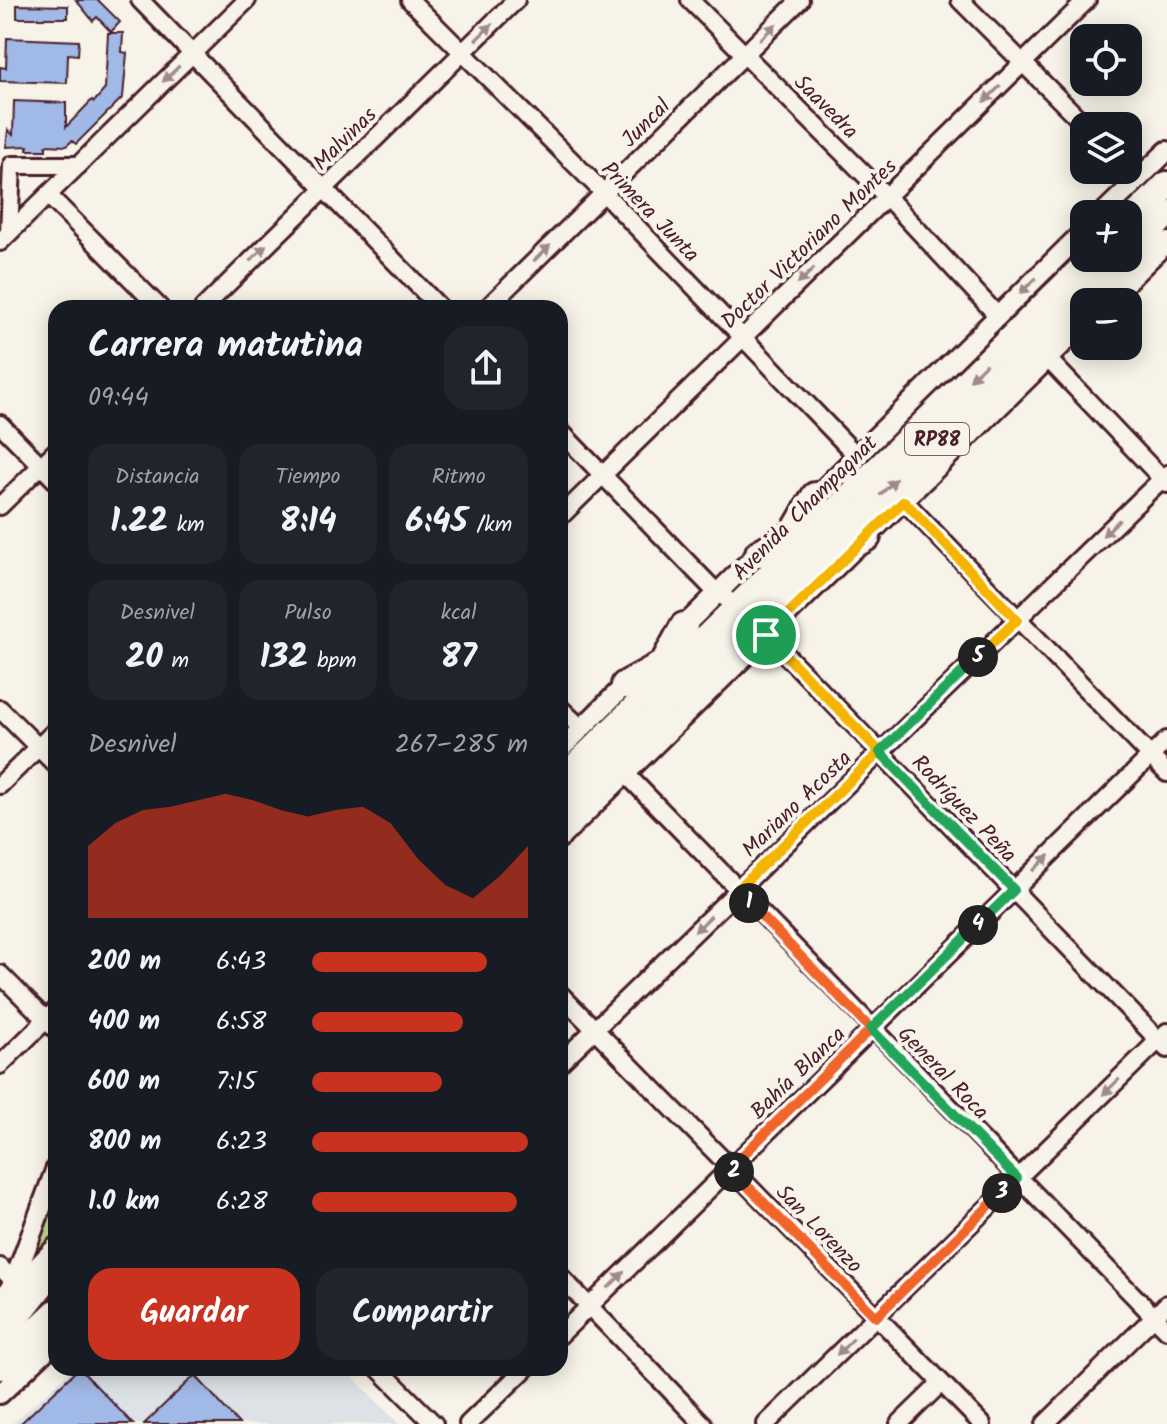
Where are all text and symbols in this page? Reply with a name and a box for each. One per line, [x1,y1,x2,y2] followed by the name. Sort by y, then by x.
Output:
[474,23,493,42] one-way arrow
[758,23,777,42] one-way arrow
[1070,24,1142,360] map controls
[1070,24,1142,96] button: locate
[162,64,181,83] one-way arrow
[785,67,866,148] street label: Saavedra
[983,84,1002,103] one-way arrow
[614,90,680,157] street label: Juncal
[305,99,387,180] street label: Malvinas
[1070,112,1142,184] button: layers
[713,151,906,339] street label: Doctor Victoriano Montes
[592,154,707,272] street label: Primera Junta
[1070,200,1142,272] button: +
[248,245,267,263] one-way arrow
[532,245,551,263] one-way arrow
[797,266,816,285] one-way arrow
[1019,276,1038,294] one-way arrow
[1070,288,1142,360] button: −
[88,318,363,375] text: Carrera matutina
[444,326,528,410] button: share
[969,362,988,380] one-way arrow
[88,377,149,419] text: 09:44
[905,423,969,455] road number: RP88
[725,427,887,590] street label: Avenida Champagnat
[115,460,200,495] text: Distancia
[276,460,340,495] text: Tiempo
[432,460,486,495] text: Ritmo
[879,478,898,497] one-way arrow
[110,495,168,549] text: 1.22
[279,495,337,549] text: 8:14
[405,495,468,549] text: 6:45
[168,508,205,543] text: km
[468,508,512,543] text: /km
[1102,519,1121,537] one-way arrow
[120,596,195,631] text: Desnivel
[284,596,332,631] text: Pulso
[441,596,477,631] text: kcal
[732,601,800,669] pin
[744,613,788,657] icon: arrive
[126,631,163,685] text: 20
[259,631,308,685] text: 132
[441,631,477,685] text: 87
[958,637,998,677] pin: 5
[972,639,984,674] text: 5
[163,644,189,679] text: m
[308,644,357,679] text: bpm
[88,724,177,766] text: Desnivel
[395,724,528,766] text: 267–285 m
[734,743,861,867] street label: Mariano Acosta
[902,747,1024,872] street label: Rodríguez Peña
[1031,854,1050,873] one-way arrow
[729,883,769,923] pin: 1
[746,885,752,920] text: 1
[958,905,998,945] pin: 4
[972,907,984,942] text: 4
[694,914,713,932] one-way arrow
[88,941,161,983] text: 200 m
[216,941,266,983] text: 6:43
[88,1001,160,1043] text: 400 m
[216,1001,266,1043] text: 6:58
[743,1019,855,1129] street label: Bahía Blanca
[888,1019,996,1129] street label: General Roca
[88,1061,160,1103] text: 600 m
[216,1061,257,1103] text: 7:15
[1102,1077,1121,1095] one-way arrow
[88,1121,161,1163] text: 800 m
[216,1121,267,1163] text: 6:23
[714,1152,754,1192] pin: 2
[728,1154,740,1189] text: 2
[982,1173,1022,1213] pin: 3
[996,1175,1008,1210] text: 3
[766,1177,870,1283] street label: San Lorenzo
[88,1181,159,1223] text: 1.0 km
[216,1181,268,1223] text: 6:28
[88,1268,300,1360] button: Guardar
[316,1268,528,1360] button: Compartir
[606,1271,625,1290] one-way arrow
[836,1337,855,1355] one-way arrow

